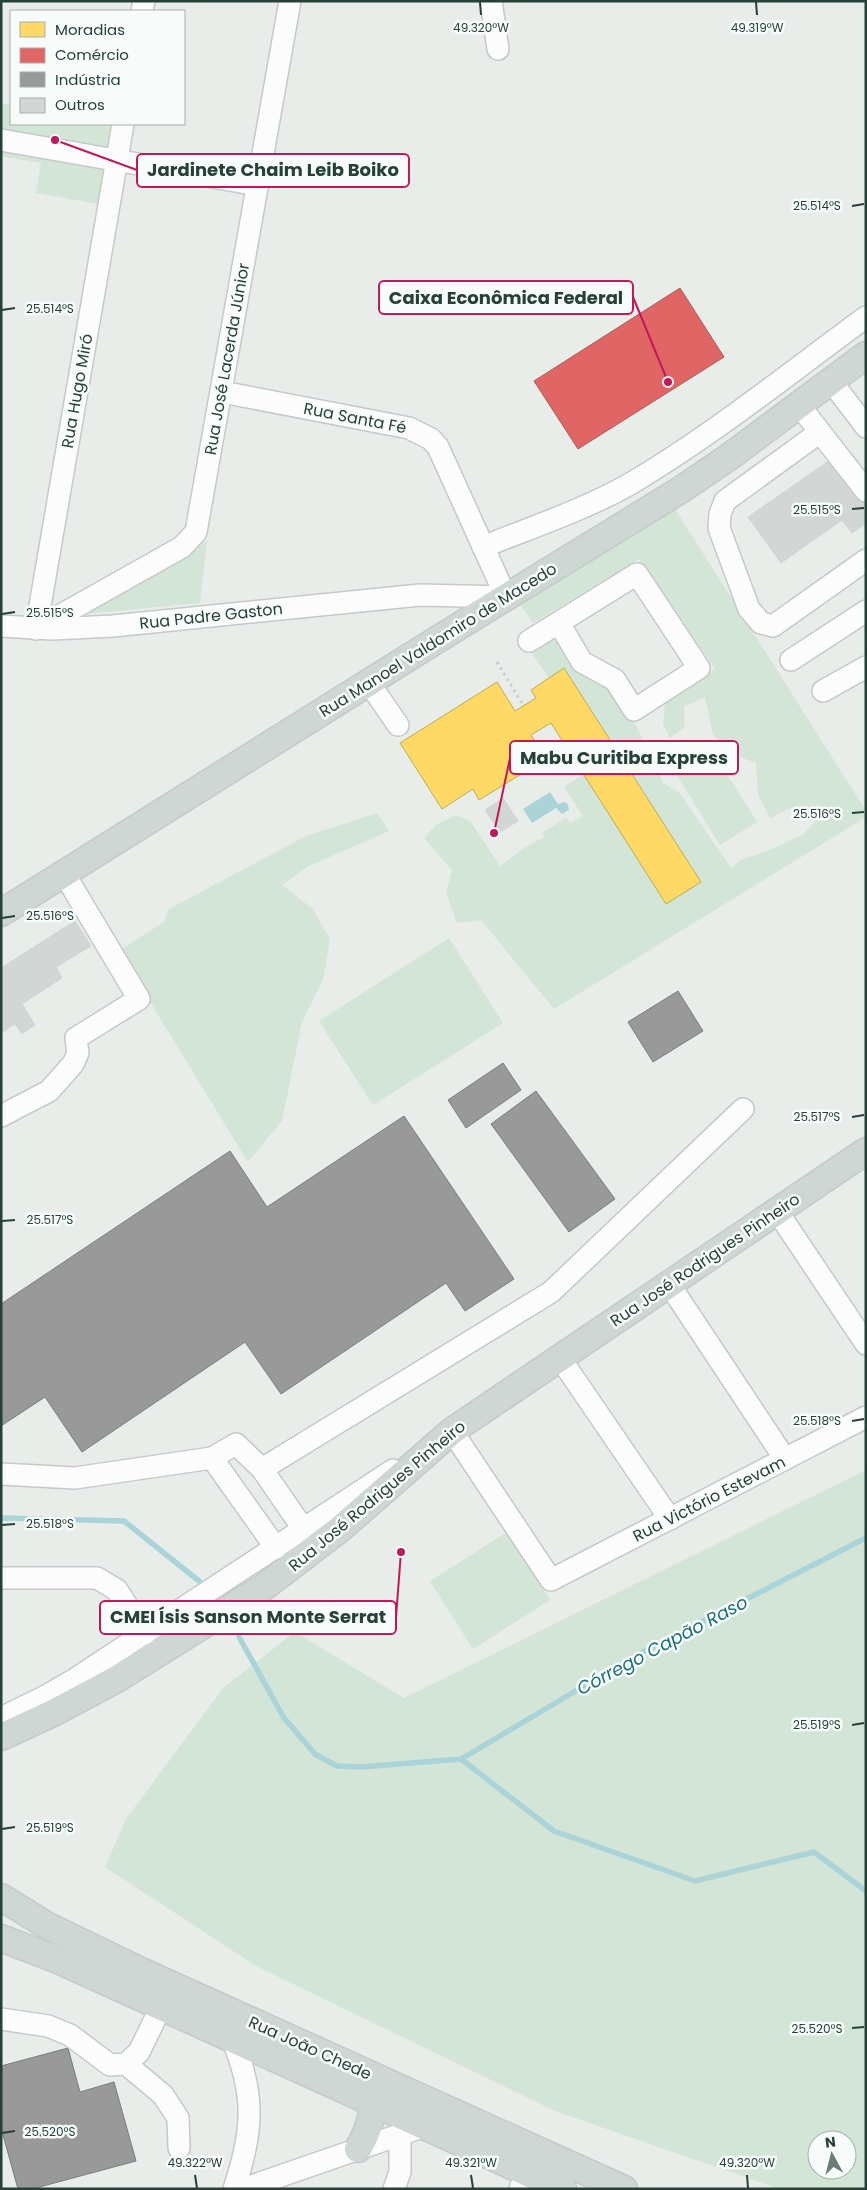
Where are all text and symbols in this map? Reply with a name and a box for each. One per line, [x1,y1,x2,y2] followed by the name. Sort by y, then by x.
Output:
[10,10,185,125] legend
[55,19,125,40] text: Moradias
[453,19,509,36] text: 49.320°W
[731,19,784,36] text: 49.319°W
[55,44,129,65] text: Comércio
[55,69,121,90] text: Indústria
[55,94,105,115] text: Outros
[137,154,409,187] callout: Jardinete Chaim Leib Boiko
[147,157,399,182] text: Jardinete Chaim Leib Boiko
[793,197,841,214] text: 25.514°S
[199,261,255,457] street label: Rua José Lacerda Júnior
[379,281,633,314] callout: Caixa Econômica Federal
[389,285,623,310] text: Caixa Econômica Federal
[26,300,74,317] text: 25.514°S
[56,332,98,450] street label: Rua Hugo Miró
[302,397,409,439] street label: Rua Santa Fé
[793,501,841,518] text: 25.515°S
[315,557,561,723] street label: Rua Manoel Valdomiro de Macedo
[138,597,284,635] street label: Rua Padre Gaston
[26,604,74,621] text: 25.515°S
[510,741,738,774] callout: Mabu Curitiba Express
[520,745,728,770] text: Mabu Curitiba Express
[793,805,841,822] text: 25.516°S
[26,907,74,924] text: 25.516°S
[794,1108,840,1125] text: 25.517°S
[606,1188,804,1332] street label: Rua José Rodrigues Pinheiro
[27,1211,73,1228] text: 25.517°S
[793,1412,841,1429] text: 25.518°S
[284,1415,470,1577] street label: Rua José Rodrigues Pinheiro
[629,1450,789,1548] street label: Rua Victório Estevam
[26,1515,74,1532] text: 25.518°S
[572,1589,752,1701] water label: Córrego Capão Raso
[100,1601,396,1634] callout: CMEI Ísis Sanson Monte Serrat
[110,1604,386,1629] text: CMEI Ísis Sanson Monte Serrat
[793,1716,841,1733] text: 25.519°S
[26,1819,74,1836] text: 25.519°S
[245,2011,375,2085] street label: Rua João Chede
[792,2020,842,2037] text: 25.520°S
[25,2123,75,2140] text: 25.520°S
[807,2130,857,2180] north arrow
[824,2132,837,2153] text: N
[167,2154,223,2171] text: 49.322°W
[445,2154,497,2171] text: 49.321°W
[719,2154,775,2171] text: 49.320°W

